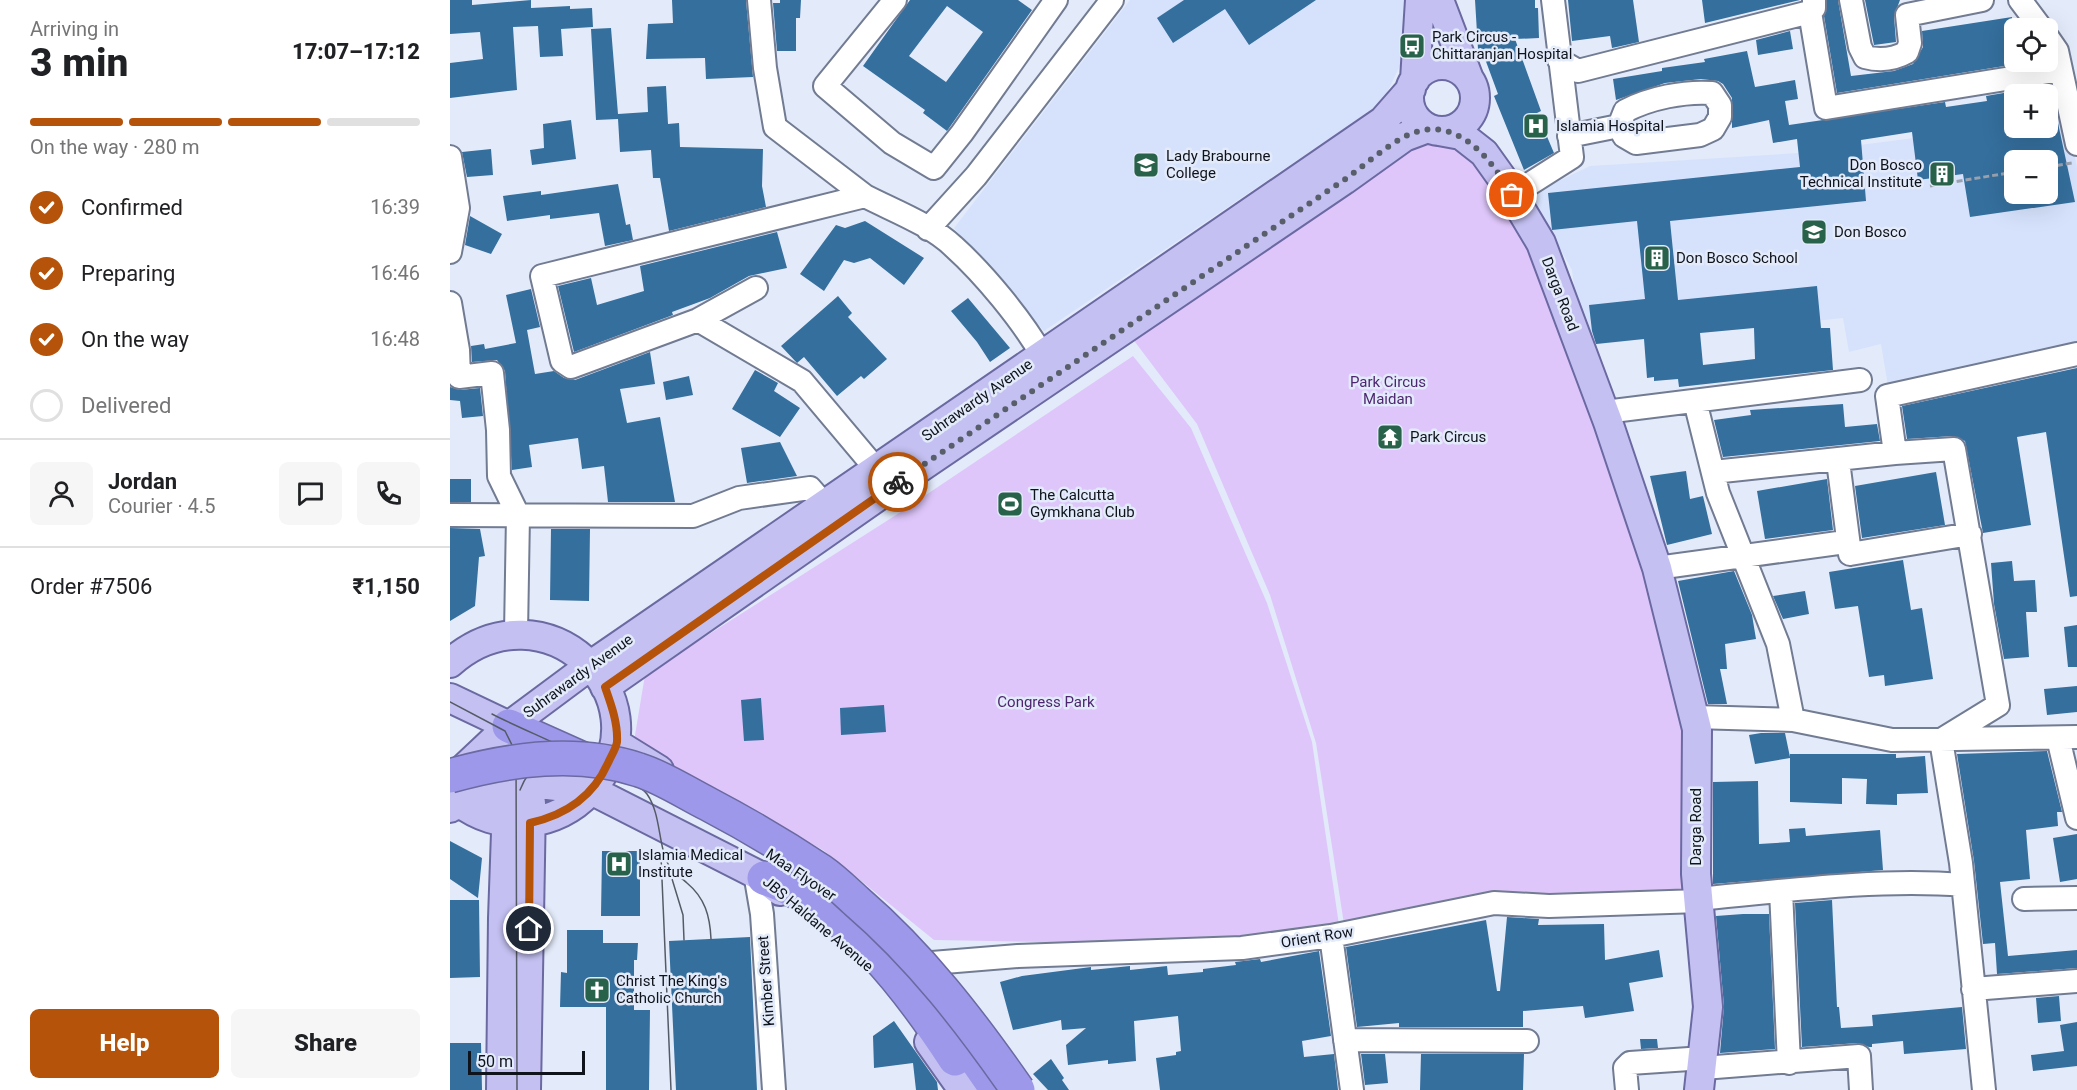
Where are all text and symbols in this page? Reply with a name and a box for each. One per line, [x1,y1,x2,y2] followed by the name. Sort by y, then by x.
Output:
[30,17,119,41] text: Arriving in
[2004,18,2058,204] map controls
[2004,18,2058,72] button: locate
[1432,28,1572,63] place label: Park Circus - Chittaranjan Hospital
[1397,31,1427,61] bus stop icon: Park Circus - Chittaranjan Hospital
[292,39,420,64] text: 17:07–17:12
[30,40,128,86] text: 3 min
[2004,84,2058,138] button: +
[1521,111,1551,141] hospital icon: Islamia Hospital
[1556,117,1664,135] place label: Islamia Hospital
[30,135,199,159] text: On the way · 280 m
[1166,147,1270,182] place label: Lady Brabourne College
[1131,150,1161,180] school or university icon: Lady Brabourne College
[2004,150,2058,204] button: −
[1800,156,1922,191] place label: Don Bosco Technical Institute
[1927,159,1957,189] building icon: Don Bosco Technical Institute
[1486,169,1537,220] pin
[1495,178,1528,211] icon: bag
[30,191,63,224] icon: check
[81,195,183,220] text: Confirmed
[370,195,420,219] text: 16:39
[1799,217,1829,247] school or university icon: Don Bosco
[1834,223,1906,241] place label: Don Bosco
[1642,243,1672,273] building icon: Don Bosco School
[1676,249,1798,267] place label: Don Bosco School
[1538,255,1582,333] street label: Darga Road
[30,257,63,290] icon: check
[81,261,175,286] text: Preparing
[370,261,420,285] text: 16:46
[30,323,63,356] icon: check
[81,327,189,352] text: On the way
[370,327,420,351] text: 16:48
[918,355,1036,445] street label: Suhrawardy Avenue
[1350,373,1426,408] park label: Park Circus Maidan
[81,393,171,418] text: Delivered
[1375,422,1405,452] temple icon: Park Circus
[1410,428,1486,446] place label: Park Circus
[868,452,928,512] courier
[30,462,93,525] button: person
[279,462,342,525] button: chat
[357,462,420,525] button: phone
[882,466,915,499] icon: bike
[108,469,177,494] text: Jordan
[1030,486,1135,521] place label: The Calcutta Gymkhana Club
[995,489,1025,519] sports icon: The Calcutta Gymkhana Club
[108,494,215,518] text: Courier · 4.5
[30,574,152,599] text: Order #7506
[353,574,420,599] text: ₹1,150
[520,630,636,722] street label: Suhrawardy Avenue
[997,693,1095,711] park label: Congress Park
[1687,788,1705,866] street label: Darga Road
[763,845,839,905] street label: Maa Flyover
[638,846,743,881] place label: Islamia Medical Institute
[604,849,634,879] hospital icon: Islamia Medical Institute
[759,873,877,975] street label: JBS Haldane Avenue
[503,903,554,954] pin
[512,912,545,945] icon: home
[1280,922,1354,952] street label: Orient Row
[754,935,778,1027] street label: Kimber Street
[616,972,727,1007] place label: Christ The King's Catholic Church
[582,975,612,1005] church icon: Christ The King's Catholic Church
[30,1009,219,1078] button: Help
[231,1009,420,1078] button: Share
[468,1048,585,1076] scale bar
[477,1052,513,1071] text: 50 m

